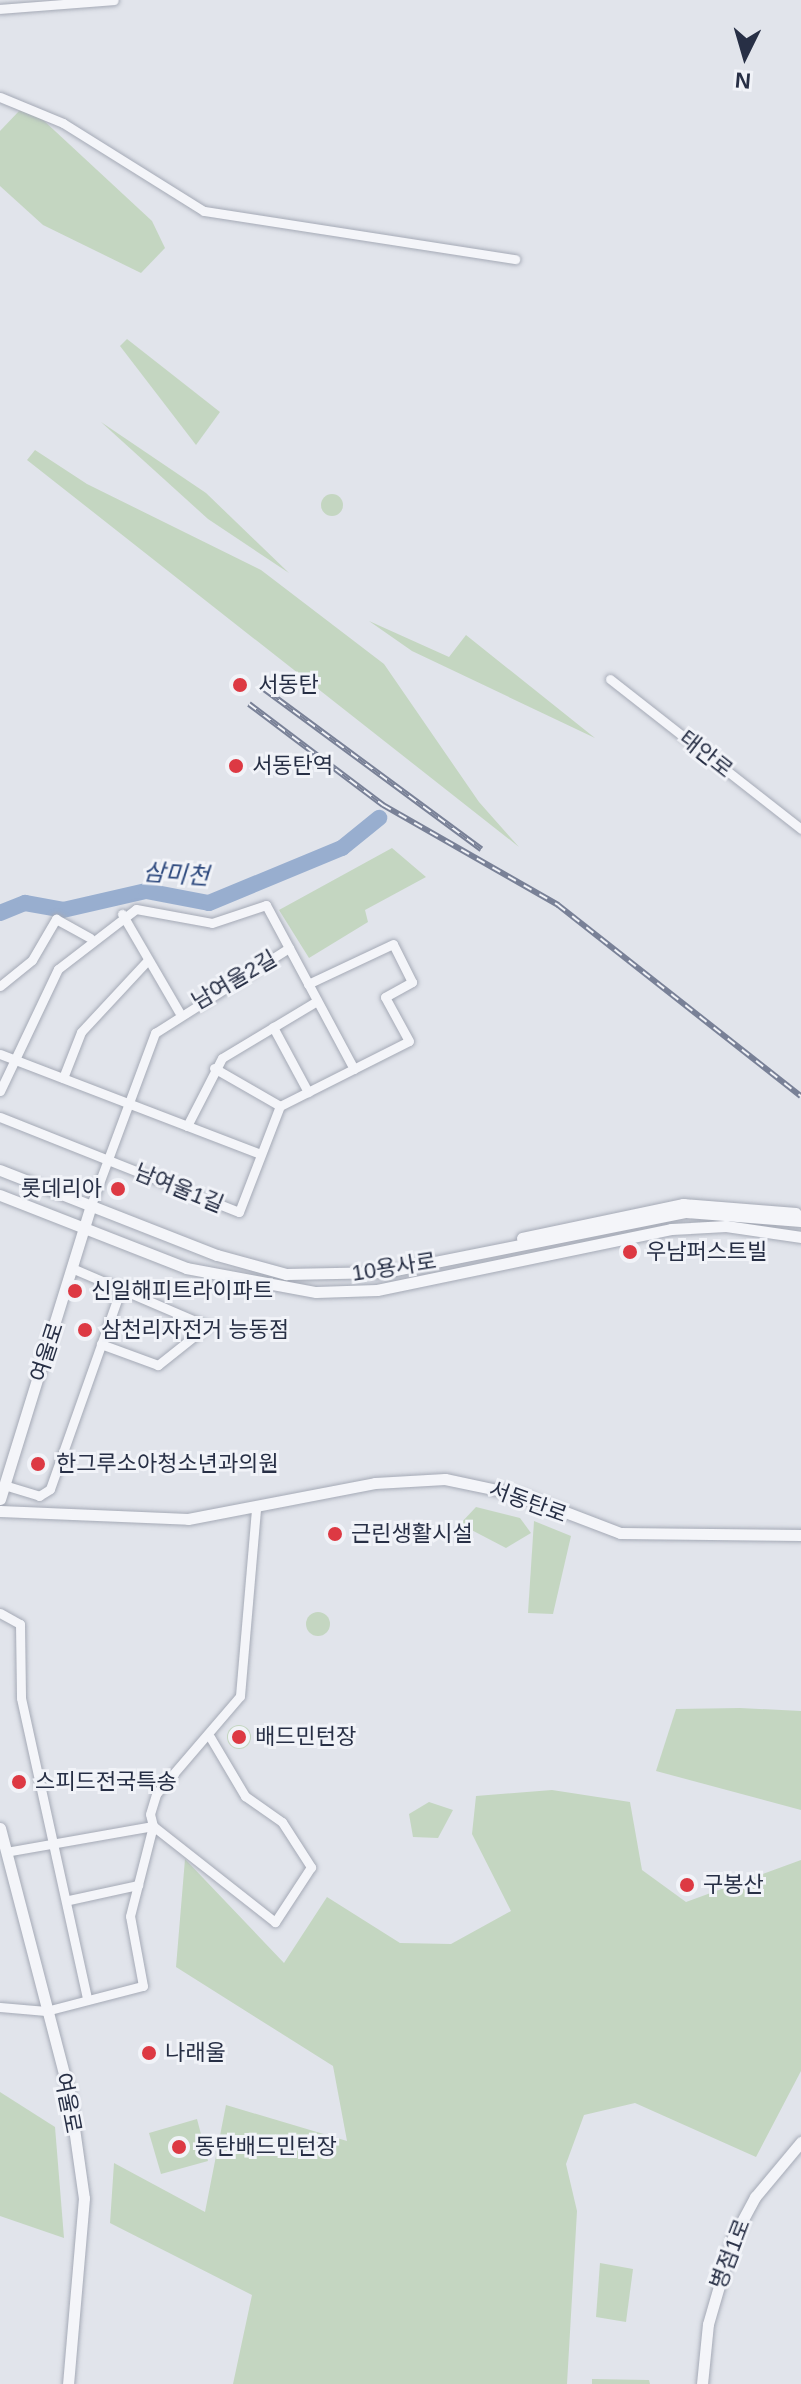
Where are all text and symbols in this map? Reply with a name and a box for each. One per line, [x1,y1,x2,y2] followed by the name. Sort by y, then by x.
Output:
[705,16,785,96] north arrow
[734,67,752,94] text: N
[258,672,319,698] place label: 서동탄
[229,674,251,696] marker: 서동탄
[674,725,738,783] street label: 태안로
[252,753,333,779] place label: 서동탄역
[227,757,245,775] marker: 서동탄역
[142,857,210,891] water label: 삼미천
[187,945,281,1015] street label: 남여울2길
[131,1158,227,1218] street label: 남여울1길
[21,1176,102,1202] place label: 롯데리아
[109,1180,127,1198] marker: 롯데리아
[646,1239,767,1265] place label: 우남퍼스트빌
[621,1243,639,1261] marker: 우남퍼스트빌
[350,1247,438,1287] street label: 10용사로
[91,1278,273,1304] place label: 신일해피트라이파트
[66,1282,84,1300] marker: 신일해피트라이파트
[101,1317,289,1343] place label: 삼천리자전거 능동점
[25,1319,69,1385] street label: 여울로
[76,1321,94,1339] marker: 삼천리자전거 능동점
[56,1451,279,1477] place label: 한그루소아청소년과의원
[27,1453,49,1475] marker: 한그루소아청소년과의원
[485,1476,571,1528] street label: 서동탄로
[351,1521,472,1547] place label: 근린생활시설
[326,1525,344,1543] marker: 근린생활시설
[255,1724,356,1750] place label: 배드민턴장
[230,1728,248,1746] marker: 배드민턴장
[35,1769,177,1795] place label: 스피드전국특송
[10,1773,28,1791] marker: 스피드전국특송
[703,1872,764,1898] place label: 구봉산
[678,1876,696,1894] marker: 구봉산
[165,2040,226,2066] place label: 나래울
[140,2044,158,2062] marker: 나래울
[49,2071,87,2135] street label: 여울로
[195,2134,337,2160] place label: 동탄배드민턴장
[170,2138,188,2156] marker: 동탄배드민턴장
[705,2215,755,2293] street label: 병점1로

